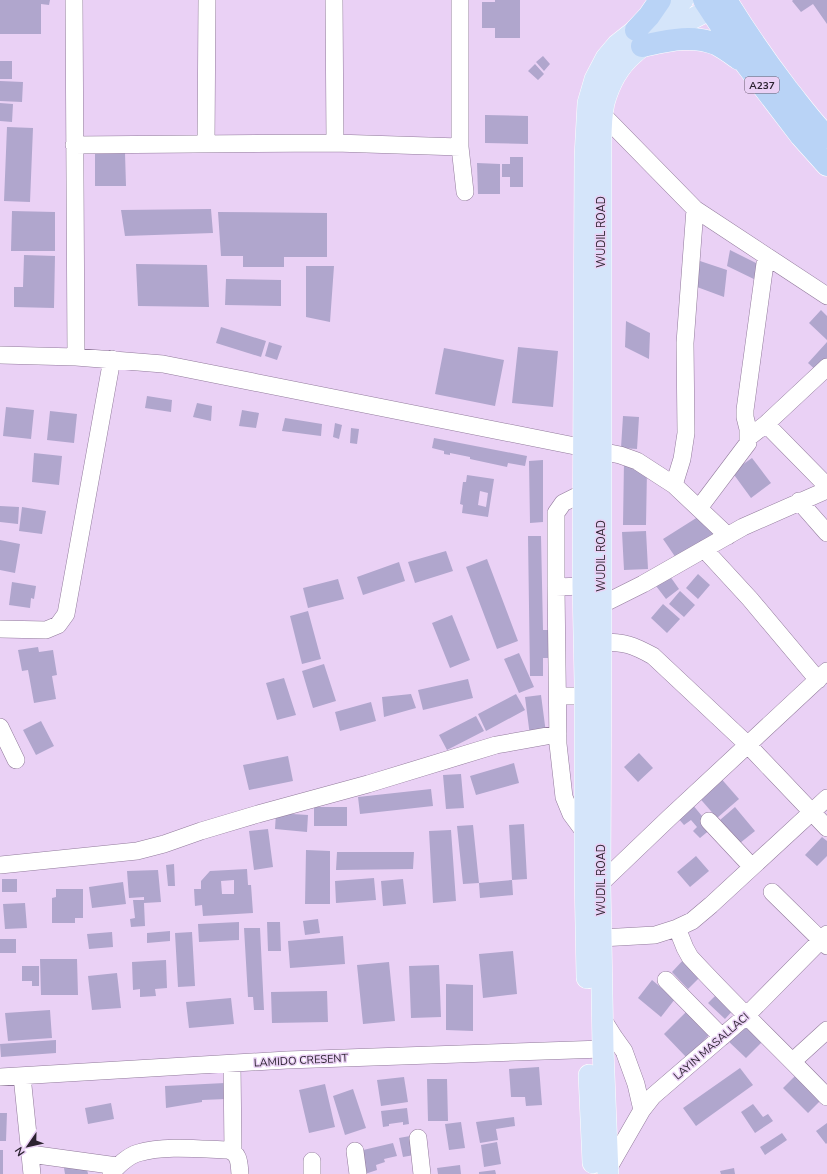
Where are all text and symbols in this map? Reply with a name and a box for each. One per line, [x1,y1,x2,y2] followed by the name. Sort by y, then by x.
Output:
[745,77,779,93] road number: A237
[594,196,609,268] street label: WUDIL ROAD
[594,520,609,592] street label: WUDIL ROAD
[594,844,609,916] street label: WUDIL ROAD
[670,1009,752,1083] street label: LAYIN MASALLACI
[253,1051,349,1070] street label: LAMIDO CRESENT
[8,1126,48,1166] north arrow
[12,1144,29,1159] text: N

